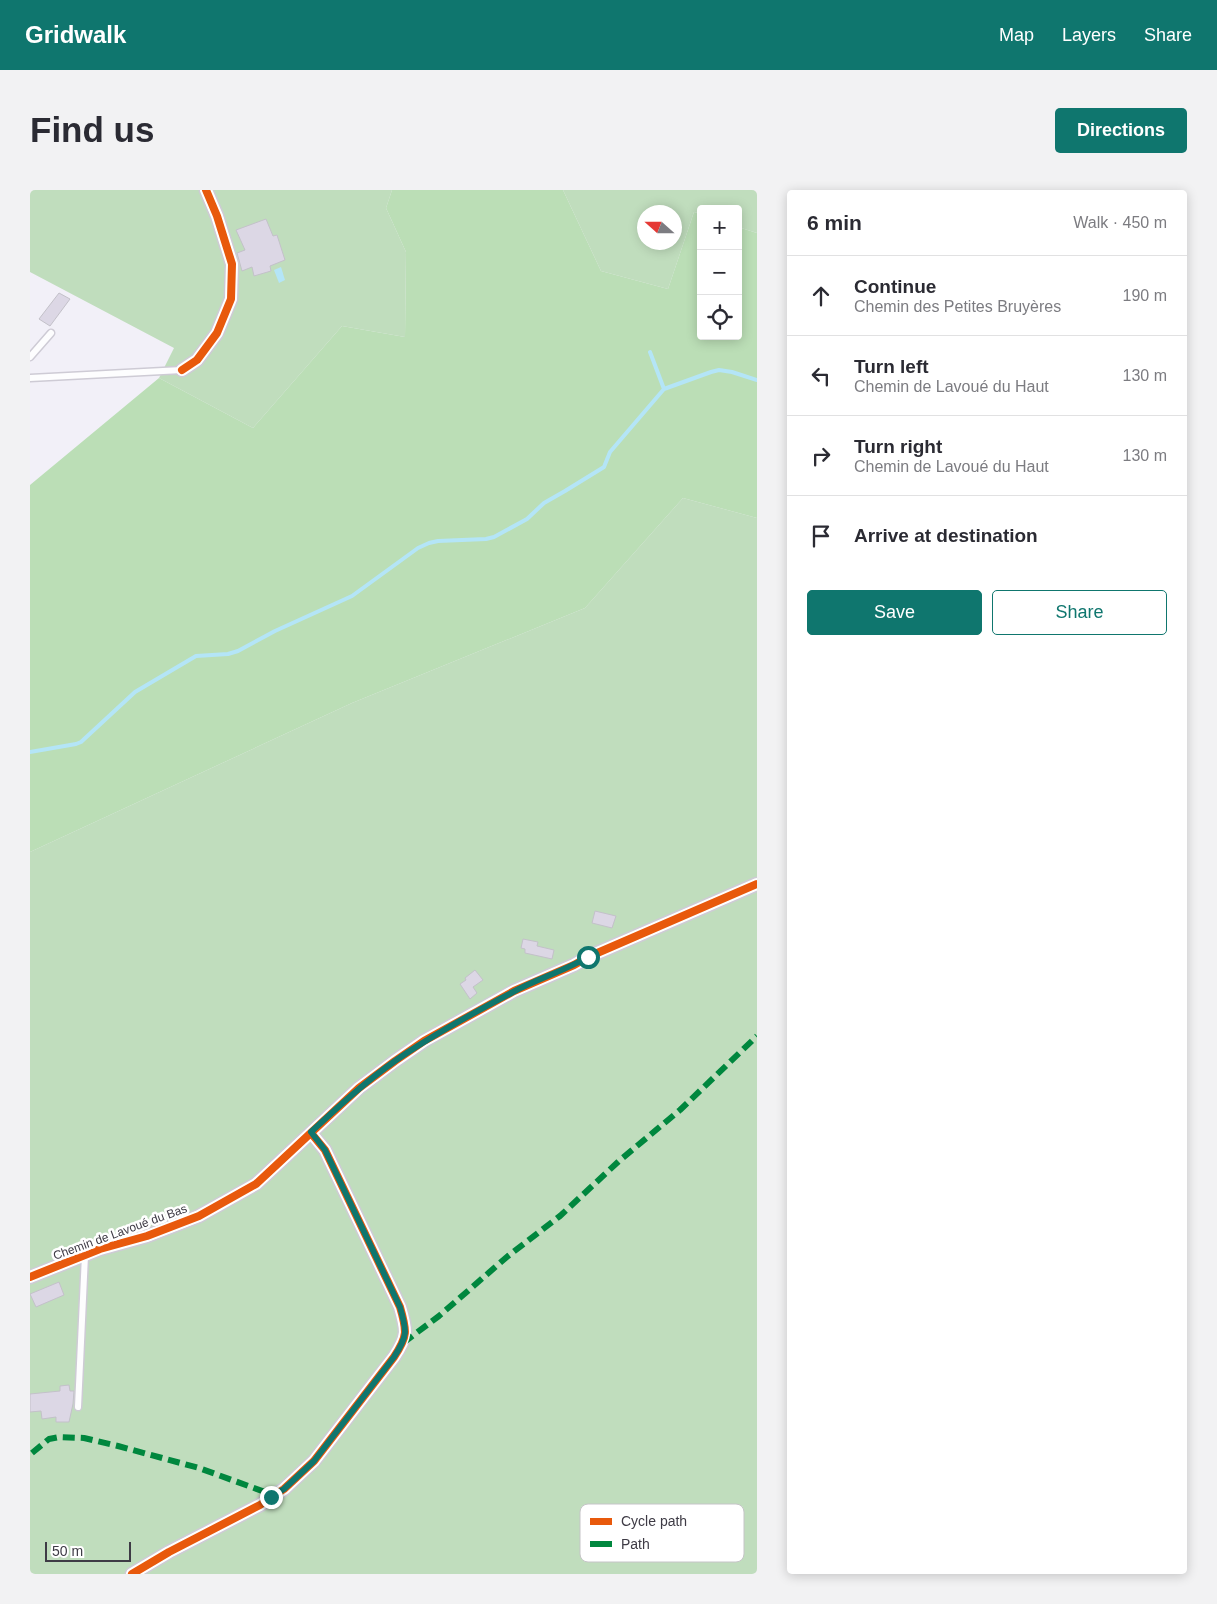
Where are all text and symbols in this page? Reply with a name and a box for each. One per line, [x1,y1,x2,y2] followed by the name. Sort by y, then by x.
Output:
[25,21,126,48] text: Gridwalk
[999,25,1034,45] text: Map
[1062,25,1116,45] text: Layers
[1144,25,1192,45] text: Share
[1055,108,1187,153] button: Directions
[30,110,154,149] text: Find us
[637,205,682,250] north arrow
[697,205,742,340] map controls
[697,205,742,250] button: +
[807,211,862,234] text: 6 min
[1073,214,1167,231] text: Walk · 450 m
[697,250,742,295] button: −
[854,276,936,297] text: Continue
[807,282,835,310] icon: ahead
[1123,287,1167,304] text: 190 m
[697,295,742,340] button: locate
[854,298,1061,315] text: Chemin des Petites Bruyères
[854,356,929,377] text: Turn left
[807,362,835,390] icon: left
[1123,367,1167,384] text: 130 m
[854,378,1049,395] text: Chemin de Lavoué du Haut
[854,436,942,457] text: Turn right
[807,442,835,470] icon: right
[1123,447,1167,464] text: 130 m
[854,458,1049,475] text: Chemin de Lavoué du Haut
[807,522,835,550] icon: arrive
[854,525,1038,546] text: Arrive at destination
[807,590,982,635] button: Save
[992,590,1167,635] button: Share
[577,946,600,969] route start
[51,1201,189,1263] street label: Chemin de Lavoué du Bas
[260,1486,283,1509] route end
[580,1504,744,1562] legend
[621,1513,687,1529] text: Cycle path
[621,1536,650,1552] text: Path
[45,1539,131,1562] scale bar
[52,1543,83,1559] text: 50 m

